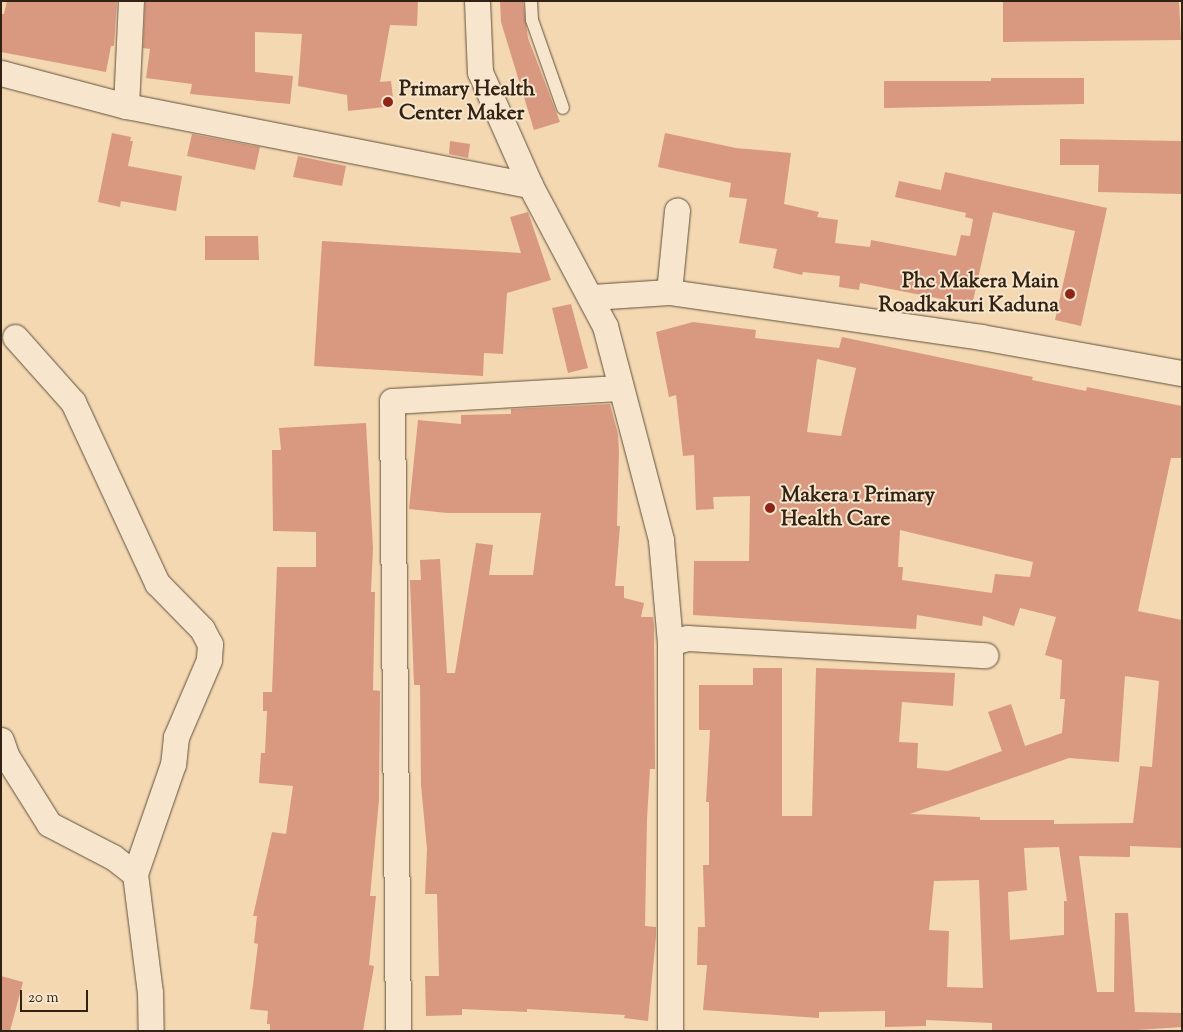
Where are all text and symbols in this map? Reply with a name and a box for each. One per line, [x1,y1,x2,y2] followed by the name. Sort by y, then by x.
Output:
[399,77,535,127] place label: Primary Health Center Maker
[381,95,395,109] marker: Primary Health Center Maker
[879,269,1059,319] place label: Phc Makera Main Roadkakuri Kaduna
[1063,287,1077,301] marker: Phc Makera Main Roadkakuri Kaduna
[781,483,935,533] place label: Makera 1 Primary Health Care
[763,501,777,515] marker: Makera 1 Primary Health Care
[22,980,90,1012] scale bar
[28,988,59,1009] text: 20 m

